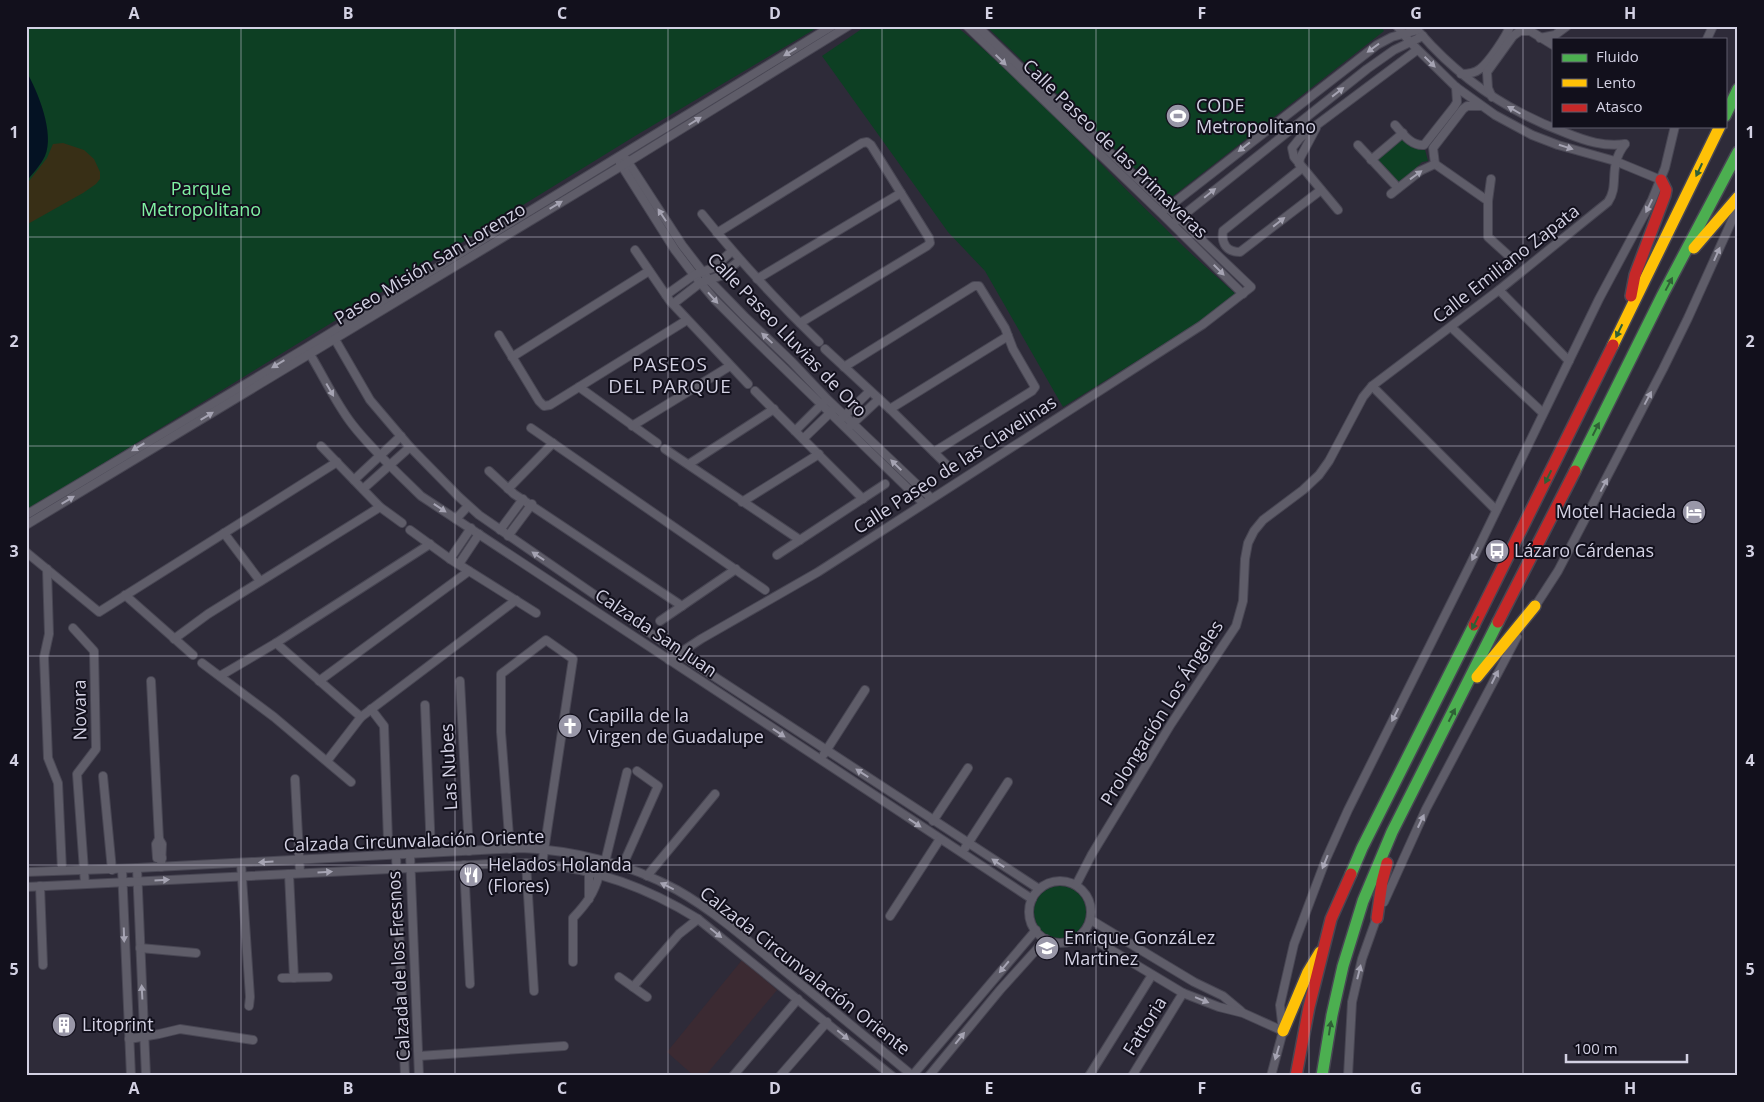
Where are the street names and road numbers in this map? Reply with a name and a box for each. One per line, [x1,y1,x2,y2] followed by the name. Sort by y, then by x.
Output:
[1018,53,1213,243] street label: Calle Paseo de las Primaveras
[329,196,530,330] street label: Paseo Misión San Lorenzo
[1427,198,1584,328] street label: Calle Emiliano Zapata
[703,247,873,422] street label: Calle Paseo Lluvias de Oro
[848,389,1061,539] street label: Calle Paseo de las Clavelinas
[591,582,722,682] street label: Calzada San Juan
[1094,615,1228,810] street label: Prolongación Los Ángeles
[66,679,92,741] street label: Novara
[434,723,462,811] street label: Las Nubes
[283,823,545,857] street label: Calzada Circunvalación Oriente
[381,870,415,1062] street label: Calzada de los Fresnos
[695,880,916,1060] street label: Calzada Circunvalación Oriente
[1117,992,1172,1059] street label: Fattoria

